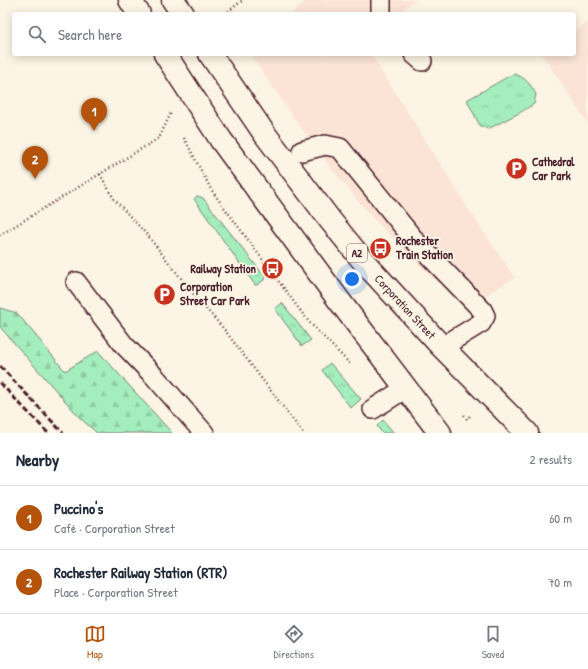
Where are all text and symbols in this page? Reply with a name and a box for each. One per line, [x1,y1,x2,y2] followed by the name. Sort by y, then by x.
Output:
[12,12,576,56] search box
[26,23,48,45] icon: search
[58,24,122,45] text: Search here
[81,98,107,131] pin: 1
[22,146,48,179] pin: 2
[532,153,575,184] place label: Cathedral Car Park
[503,156,529,182] parking icon: Cathedral Car Park
[395,232,454,263] place label: Rochester Train Station
[367,235,393,261] bus stop icon: Rochester Train Station
[347,244,367,262] road number: A2
[259,256,285,282] bus stop icon: Railway Station
[190,260,257,278] place label: Railway Station
[342,269,362,289] your location
[371,270,441,343] street label: Corporation Street
[180,278,249,309] place label: Corporation Street Car Park
[151,281,177,307] parking icon: Corporation Street Car Park
[16,448,59,471] text: Nearby
[530,450,572,468] text: 2 results
[54,498,103,519] text: Puccino's
[27,509,31,527] text: 1
[549,509,572,527] text: 60 m
[54,519,175,537] text: Café · Corporation Street
[54,562,228,583] text: Rochester Railway Station (RTR)
[26,573,32,591] text: 2
[548,573,572,591] text: 70 m
[54,583,178,601] text: Place · Corporation Street
[84,623,106,661] tab: Map
[274,623,314,661] tab: Directions
[482,623,504,661] tab: Saved

